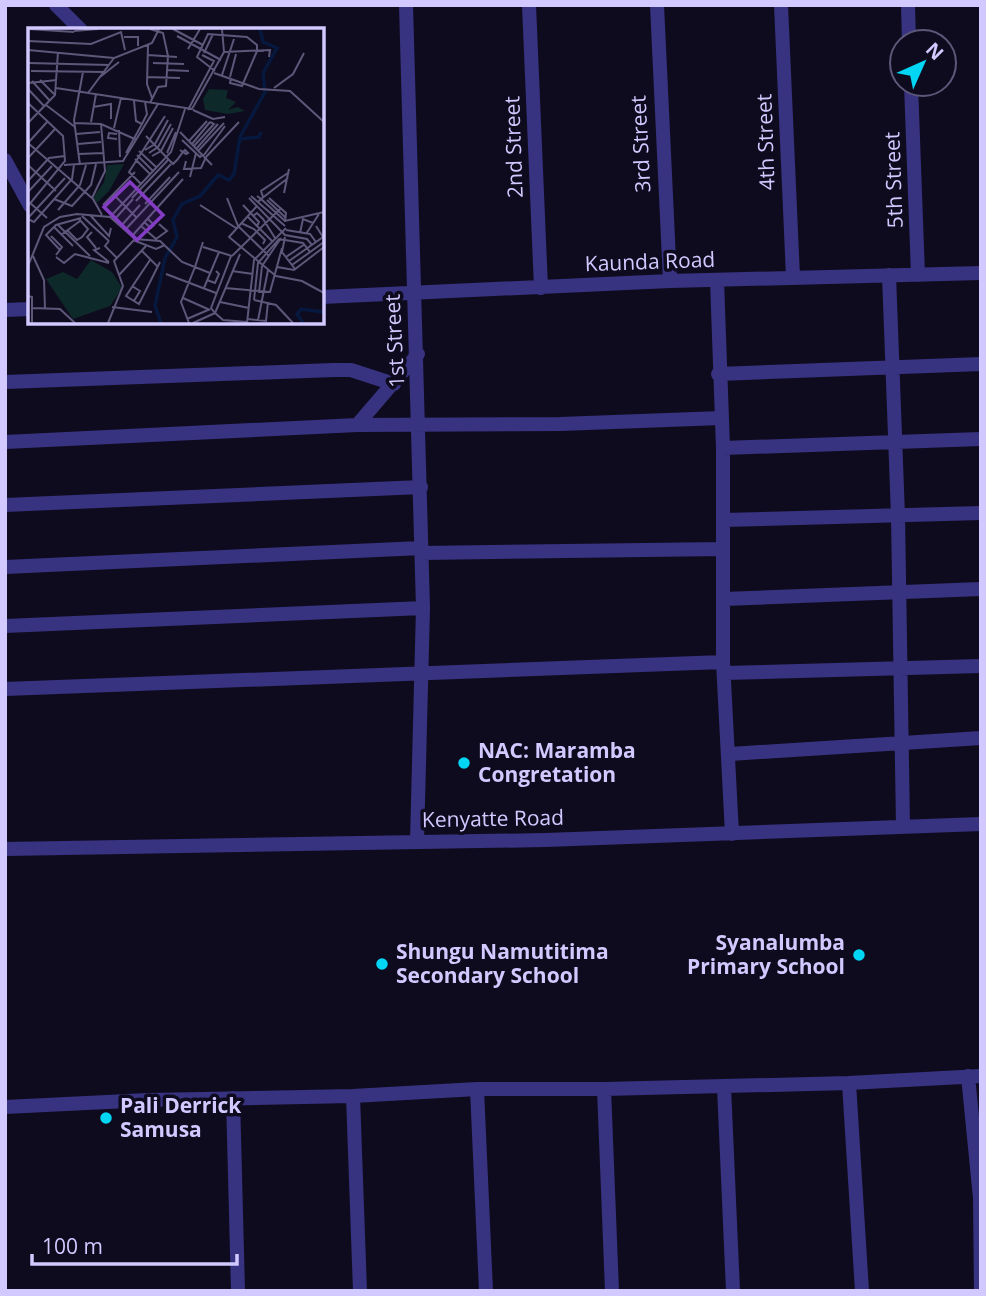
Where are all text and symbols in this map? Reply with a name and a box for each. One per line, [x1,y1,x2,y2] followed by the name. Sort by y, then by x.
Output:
[28,28,324,324] inset map
[888,28,958,98] north arrow
[920,36,950,66] text: N
[749,93,781,191] street label: 4th Street
[623,95,657,193] street label: 3rd Street
[497,96,529,198] street label: 2nd Street
[877,131,909,229] street label: 5th Street
[584,245,716,277] street label: Kaunda Road
[378,294,410,389] street label: 1st Street
[478,736,636,788] place label: NAC: Maramba Congretation
[456,755,472,771] marker: NAC: Maramba Congretation
[422,803,564,833] street label: Kenyatte Road
[687,928,845,980] place label: Syanalumba Primary School
[396,937,609,989] place label: Shungu Namutitima Secondary School
[851,947,867,963] marker: Syanalumba Primary School
[374,956,390,972] marker: Shungu Namutitima Secondary School
[120,1091,242,1143] place label: Pali Derrick Samusa
[98,1110,114,1126] marker: Pali Derrick Samusa
[32,1222,236,1266] scale bar
[42,1232,103,1260] text: 100 m

